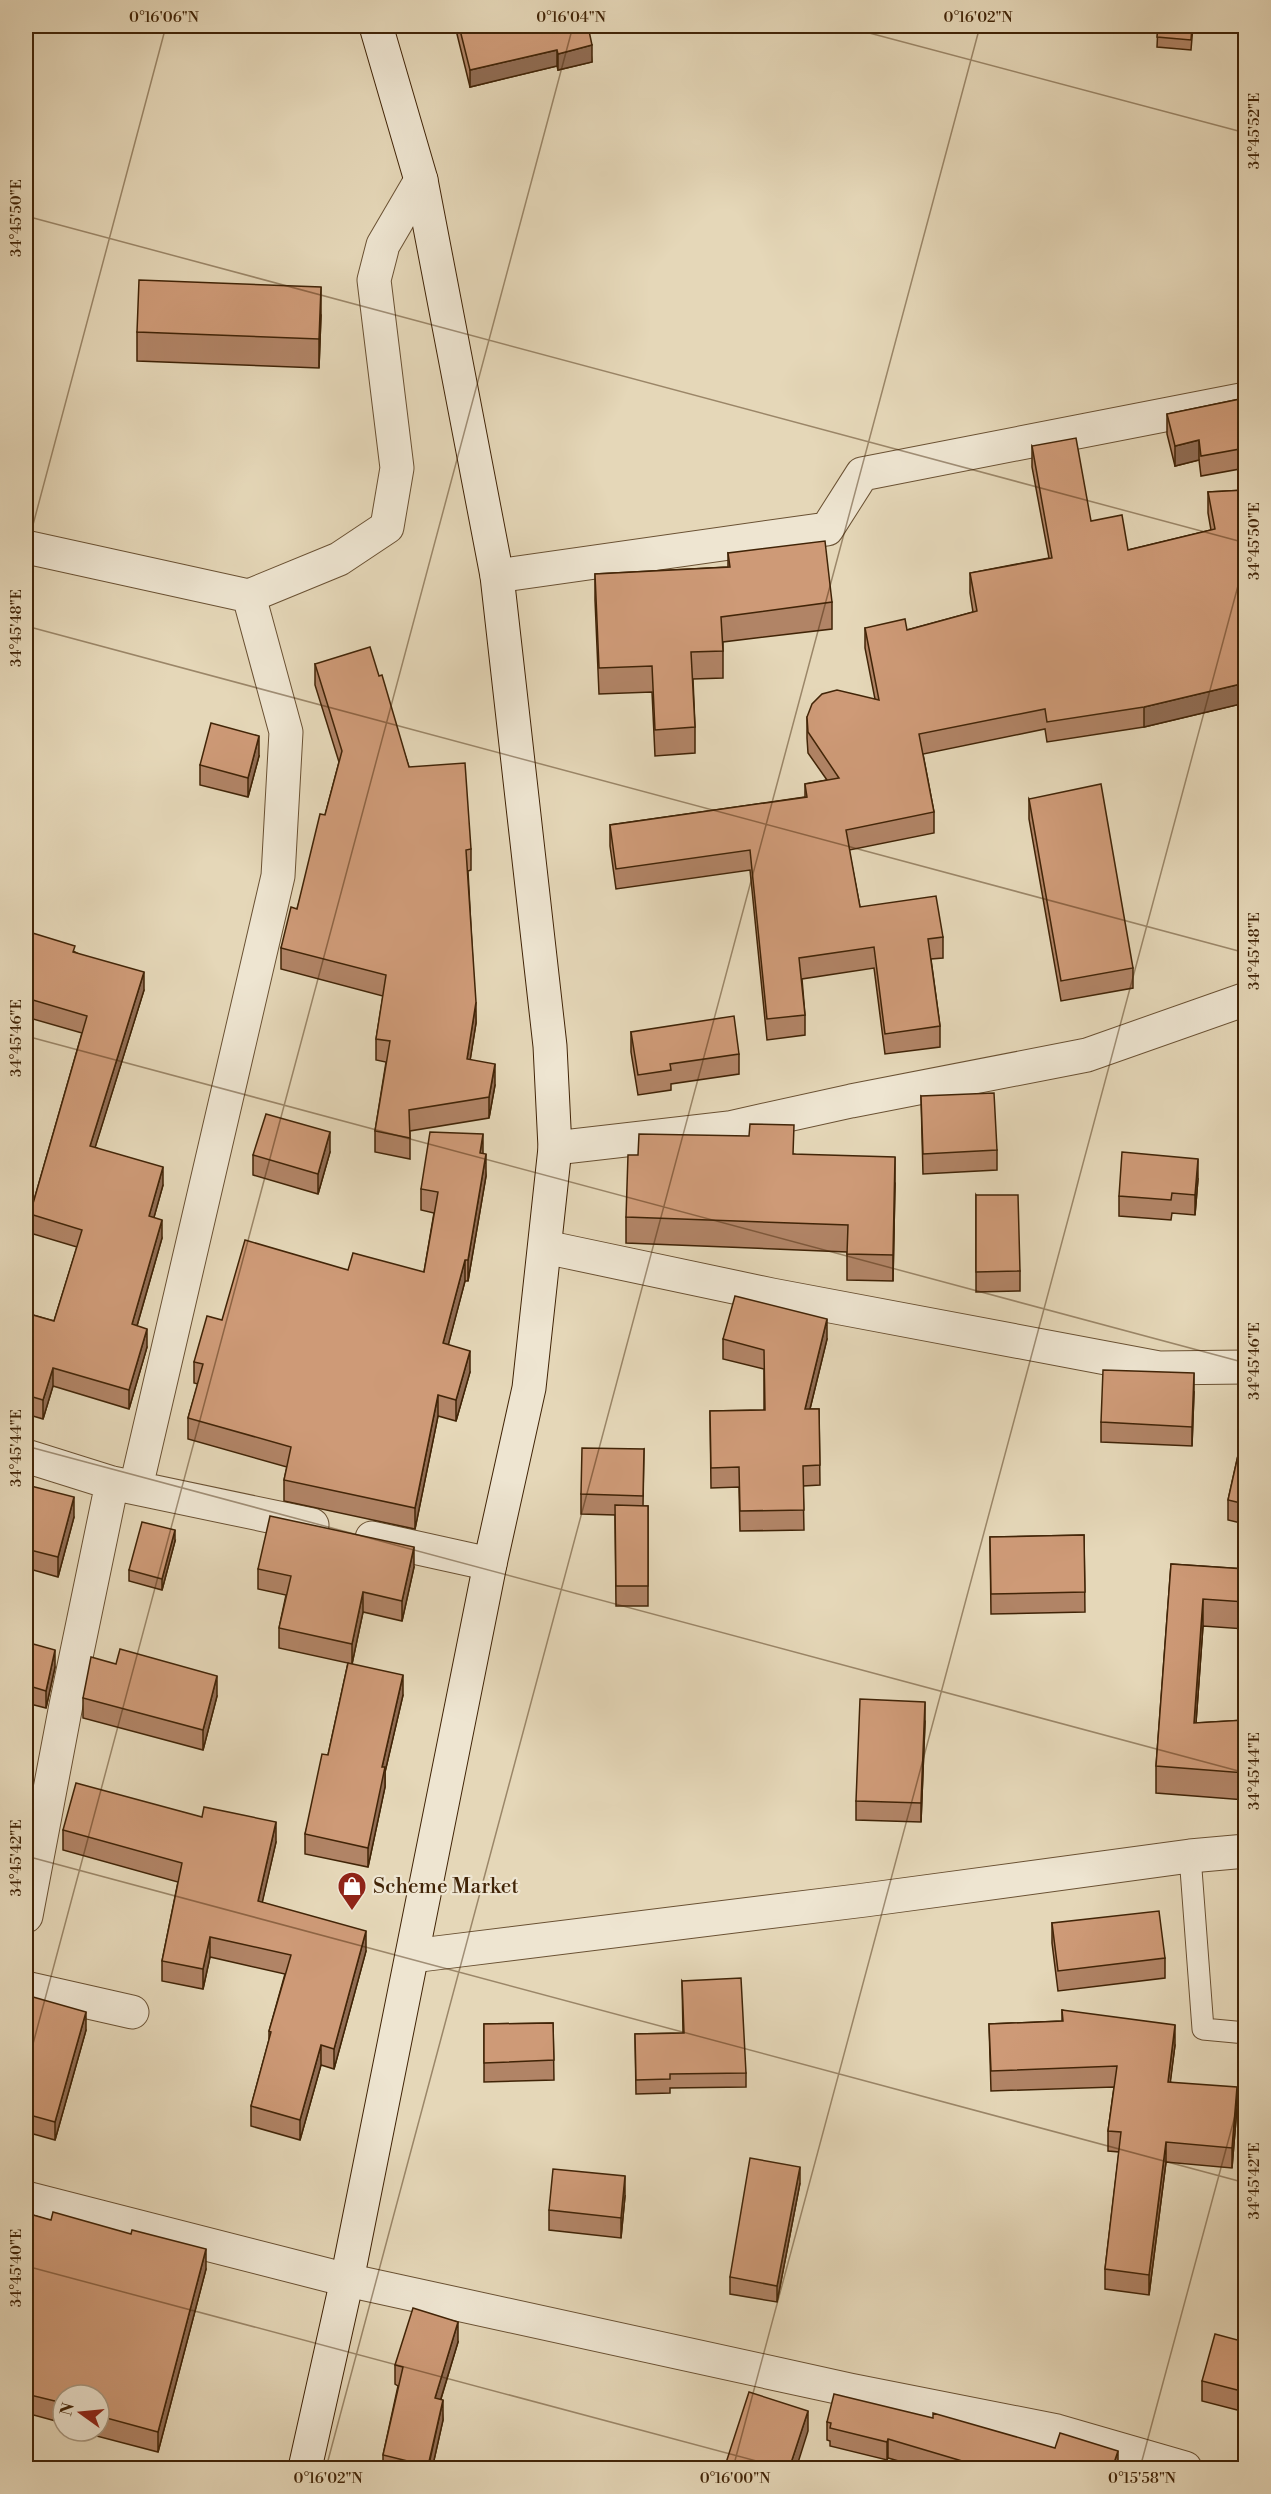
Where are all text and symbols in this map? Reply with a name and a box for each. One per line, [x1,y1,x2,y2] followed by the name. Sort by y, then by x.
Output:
[129,8,199,27] text: 0°16'06"N
[536,8,606,27] text: 0°16'04"N
[943,8,1013,27] text: 0°16'02"N
[1245,93,1264,169] text: 34°45'52"E
[7,179,26,257] text: 34°45'50"E
[1245,502,1264,580] text: 34°45'50"E
[7,589,26,667] text: 34°45'48"E
[1245,912,1264,990] text: 34°45'48"E
[7,999,26,1077] text: 34°45'46"E
[1245,1322,1264,1400] text: 34°45'46"E
[7,1409,26,1487] text: 34°45'44"E
[1245,1732,1264,1810] text: 34°45'44"E
[7,1819,26,1897] text: 34°45'42"E
[336,1870,368,1912] shop icon: Scheme Market
[373,1874,519,1900] place label: Scheme Market
[1245,2142,1264,2220] text: 34°45'42"E
[7,2229,26,2307] text: 34°45'40"E
[51,2383,111,2443] north arrow
[56,2400,79,2418] text: N
[293,2469,363,2488] text: 0°16'02"N
[700,2469,770,2488] text: 0°16'00"N
[1108,2469,1176,2488] text: 0°15'58"N

